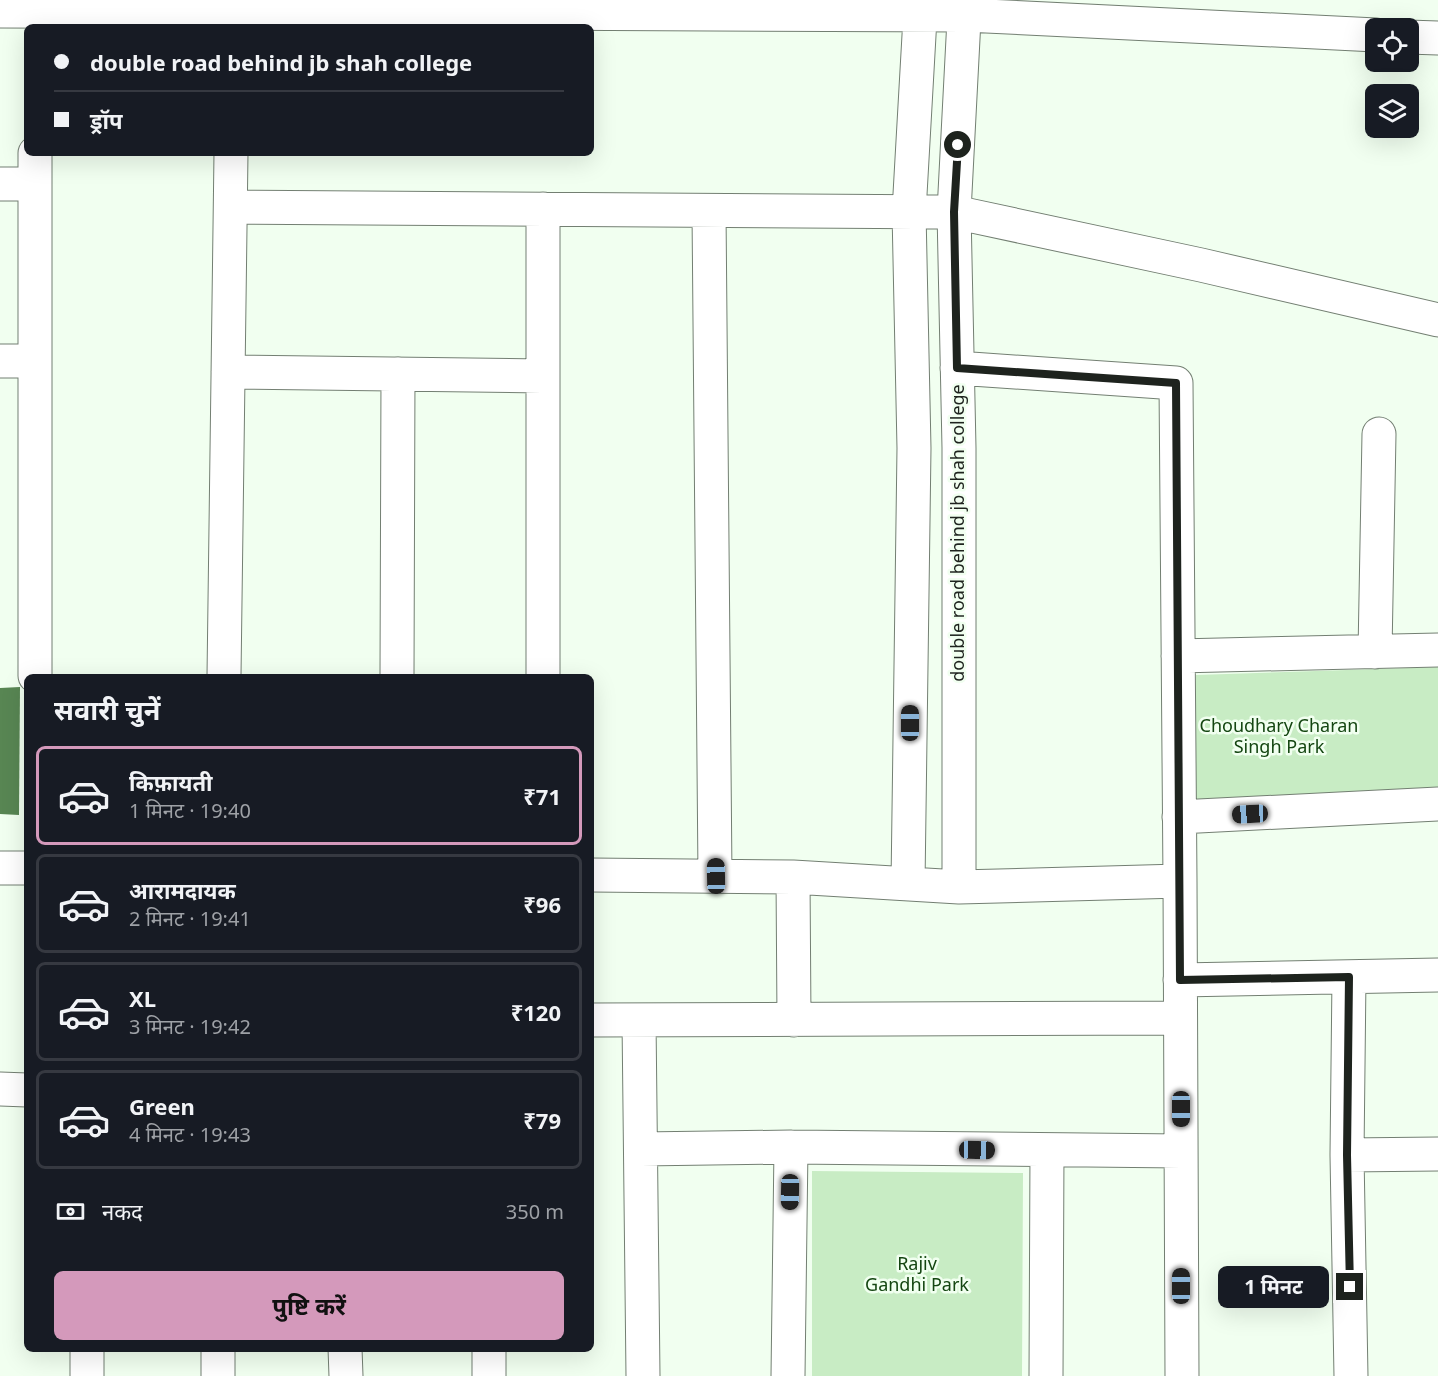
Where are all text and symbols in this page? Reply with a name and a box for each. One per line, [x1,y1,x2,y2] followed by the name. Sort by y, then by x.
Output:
[1365,18,1419,138] map controls
[1365,18,1419,72] button: locate
[90,47,472,77] text: double road behind jb shah college
[1365,84,1419,138] button: layers
[90,105,123,135] text: ड्रॉप
[944,131,971,158] route start
[945,384,969,682] street label: double road behind jb shah college
[54,691,160,728] text: सवारी चुनें
[901,705,919,741] car
[1200,713,1359,758] park label: Choudhary Charan Singh Park
[129,767,213,797] text: किफ़ायती
[57,769,111,823] icon: car
[523,781,561,811] text: ₹71
[129,797,251,824] text: 1 मिनट · 19:40
[1232,804,1268,824] car
[707,858,725,894] car
[129,875,236,905] text: आरामदायक
[57,877,111,931] icon: car
[523,889,561,919] text: ₹96
[129,905,251,932] text: 2 मिनट · 19:41
[129,983,156,1013] text: XL
[57,985,111,1039] icon: car
[511,997,561,1027] text: ₹120
[129,1013,251,1040] text: 3 मिनट · 19:42
[129,1091,195,1121] text: Green
[1172,1091,1190,1127] car
[57,1093,111,1147] icon: car
[523,1105,561,1135] text: ₹79
[129,1121,251,1148] text: 4 मिनट · 19:43
[959,1141,995,1159] car
[781,1174,799,1210] car
[54,1195,87,1228] icon: cash
[102,1196,143,1226] text: नकद
[506,1198,564,1225] text: 350 m
[865,1251,969,1296] park label: Rajiv Gandhi Park
[1218,1266,1329,1308] callout: 1 मिनट
[1172,1268,1190,1304] car
[54,1271,564,1340] button: पुष्टि करें
[1244,1273,1303,1300] text: 1 मिनट
[1336,1273,1363,1300] route end

